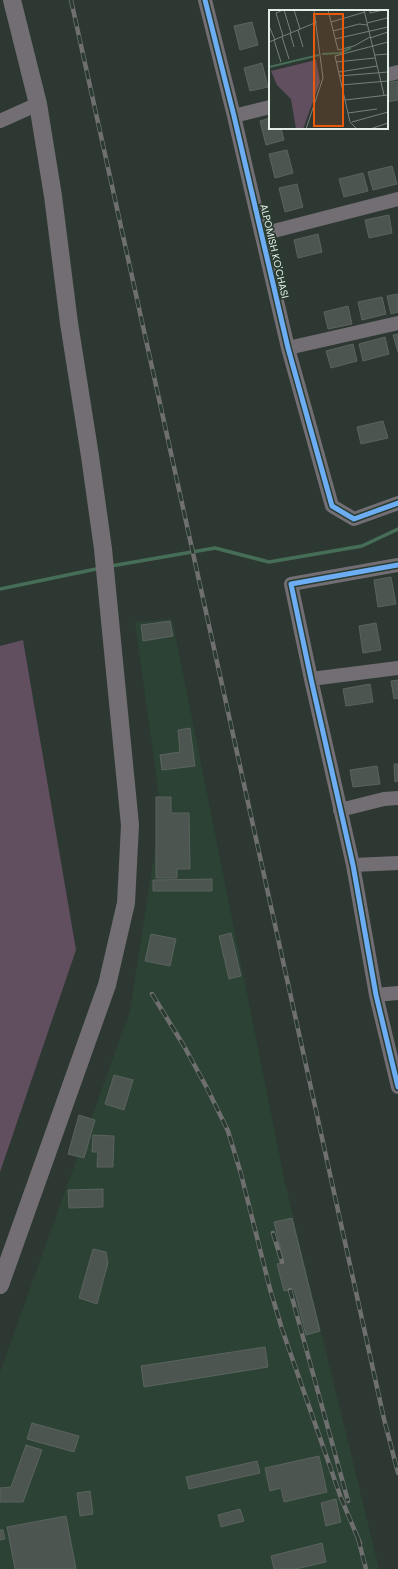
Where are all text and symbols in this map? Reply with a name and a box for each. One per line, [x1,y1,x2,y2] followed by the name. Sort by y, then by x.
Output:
[269,10,388,129] inset map
[256,202,293,300] street label: ALPOMISH KO'CHASI

